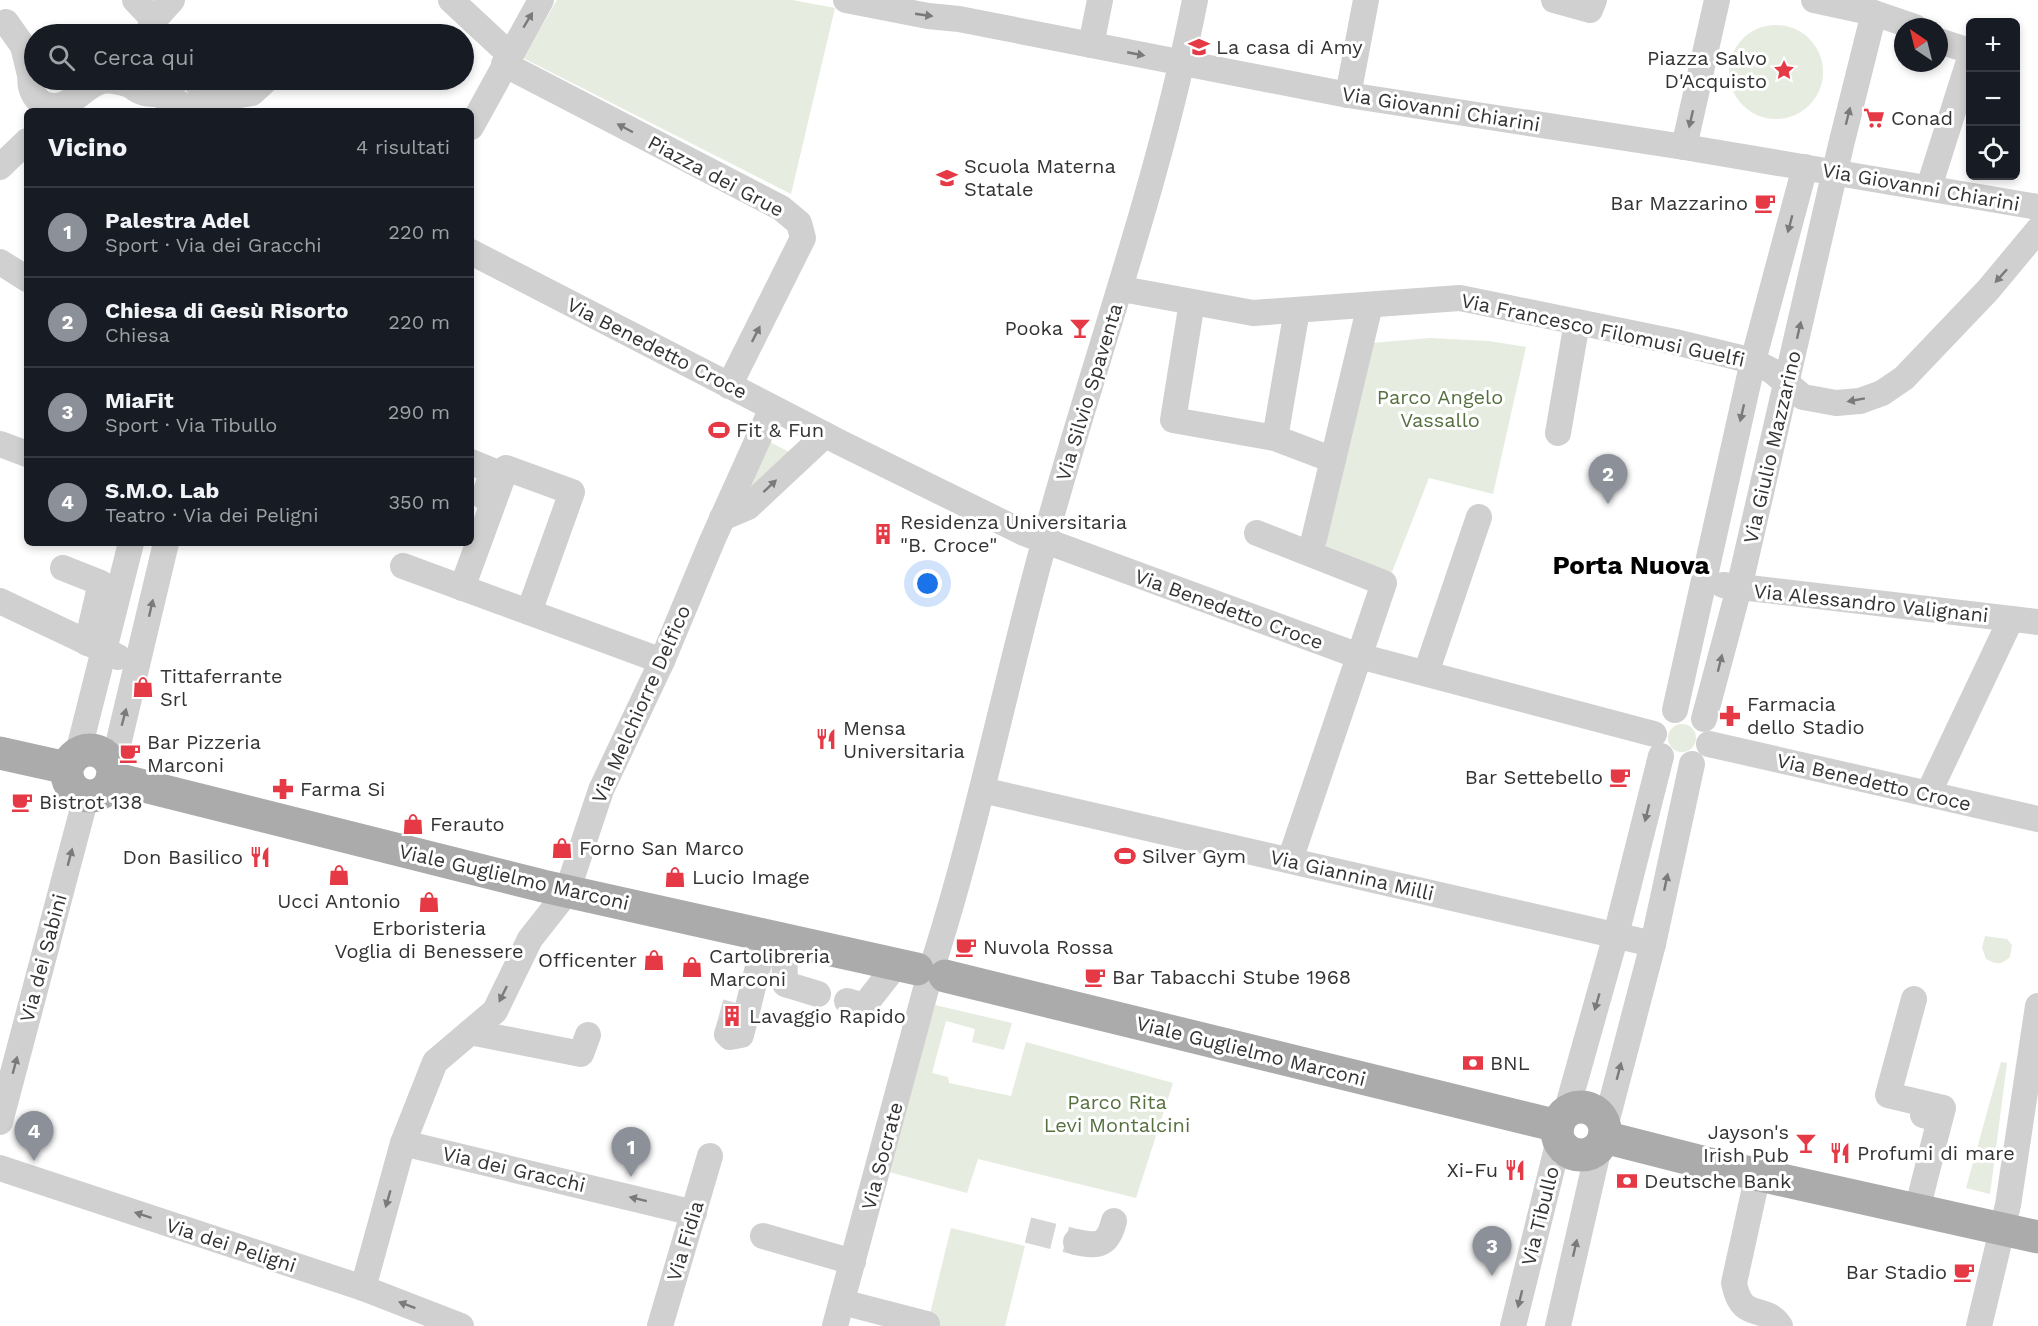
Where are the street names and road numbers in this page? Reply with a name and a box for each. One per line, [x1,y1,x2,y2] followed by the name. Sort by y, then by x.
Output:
[1340,82,1542,136] street label: Via Giovanni Chiarini
[644,130,788,222] street label: Piazza dei Grue
[1820,158,2022,216] street label: Via Giovanni Chiarini
[1459,288,1747,372] street label: Via Francesco Filomusi Guelfi
[563,292,751,404] street label: Via Benedetto Croce
[1051,300,1127,484] street label: Via Silvio Spaventa
[1738,348,1806,546] street label: Via Giulio Mazzarino
[1131,564,1327,654] street label: Via Benedetto Croce
[1752,579,1990,627] street label: Via Alessandro Valignani
[586,601,696,807] street label: Via Melchiorre Delfico
[1774,748,1974,816] street label: Via Benedetto Croce
[397,839,631,915] street label: Viale Guglielmo Marconi
[1268,845,1436,905] street label: Via Giannina Milli
[14,891,72,1025] street label: Via dei Sabini
[1134,1011,1368,1091] street label: Viale Guglielmo Marconi
[856,1099,908,1213] street label: Via Socrate
[440,1141,588,1197] street label: Via dei Gracchi
[1516,1164,1564,1268] street label: Via Tibullo
[661,1198,709,1284] street label: Via Fidia
[163,1213,299,1277] street label: Via dei Peligni

